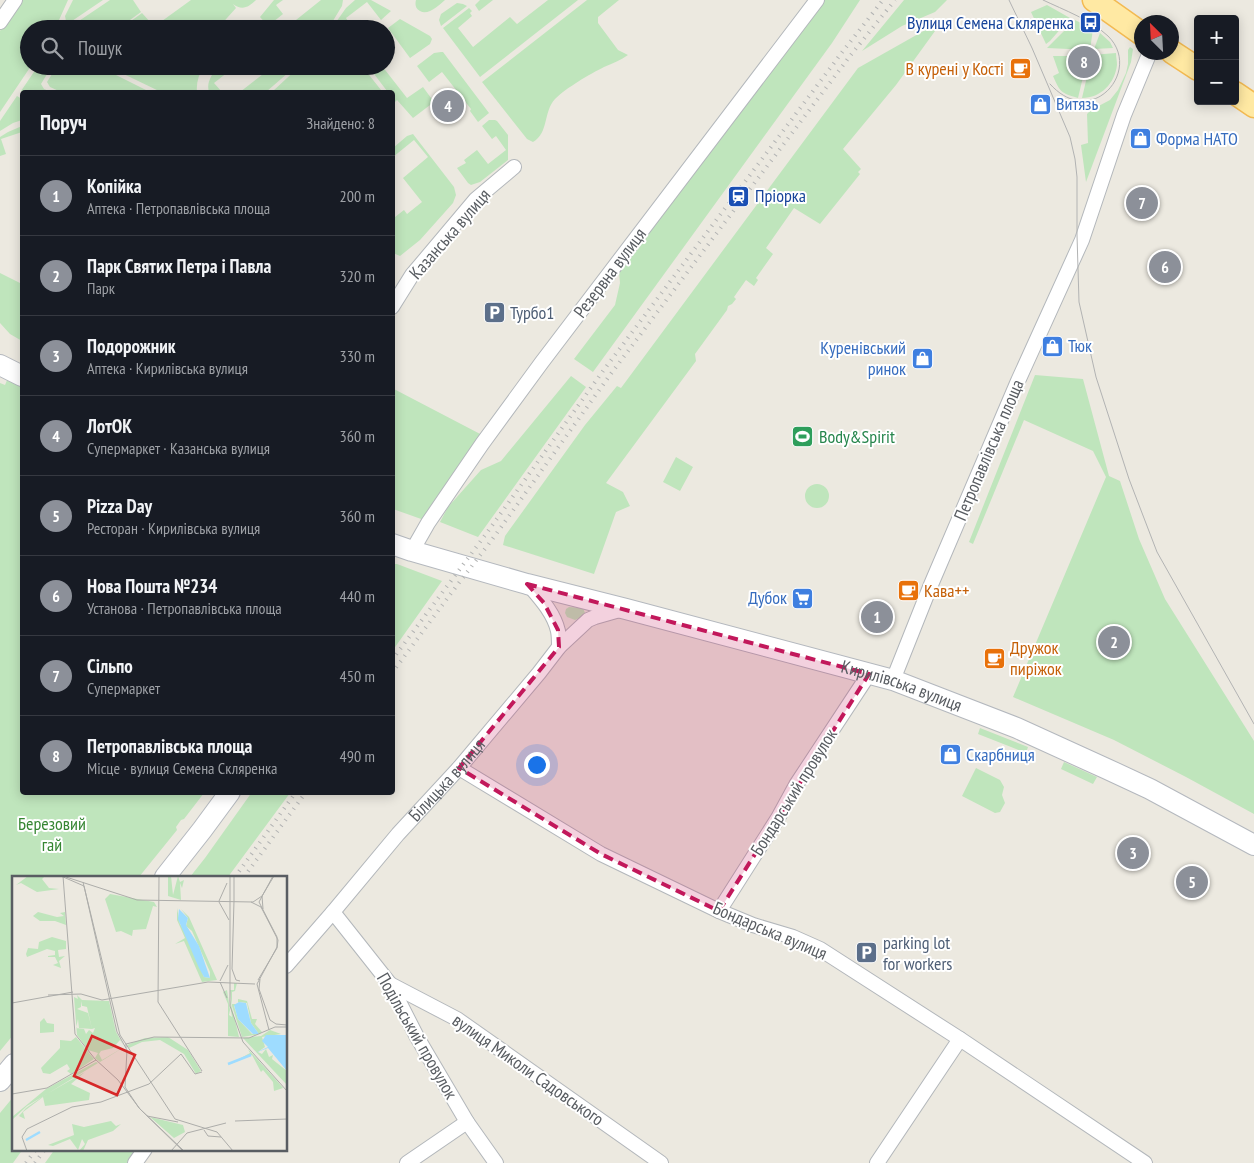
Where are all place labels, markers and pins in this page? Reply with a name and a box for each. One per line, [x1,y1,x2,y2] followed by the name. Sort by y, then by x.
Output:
[907,11,1074,34] place label: Вулиця Семена Скляренка
[1078,11,1102,35] bus stop icon: Вулиця Семена Скляренка
[1068,43,1100,81] pin: 8
[906,57,1004,80] place label: В курені у Кості
[1008,57,1032,81] cafe icon: В курені у Кості
[432,87,464,125] pin: 4
[1028,92,1052,116] shop icon: Витязь
[1056,92,1098,115] place label: Витязь
[1128,127,1152,151] shop icon: Форма НАТО
[1156,127,1238,150] place label: Форма НАТО
[727,184,751,208] station icon: Пріорка
[755,184,806,207] place label: Пріорка
[1126,184,1158,222] pin: 7
[1149,248,1181,286] pin: 6
[482,301,506,325] parking icon: Турбо1
[510,301,554,324] place label: Турбо1
[1040,334,1064,358] shop icon: Тюк
[1068,334,1092,357] place label: Тюк
[820,336,906,380] place label: Куренівський ринок
[910,346,934,370] shop icon: Куренівський ринок
[791,425,815,449] sports icon: Body&Spirit
[819,425,895,448] place label: Body&Spirit
[896,579,920,603] cafe icon: Кава++
[924,579,969,602] place label: Кава++
[748,586,787,609] place label: Дубок
[791,586,815,610] supermarket icon: Дубок
[861,598,893,636] pin: 1
[1098,623,1130,661] pin: 2
[1010,636,1062,680] place label: Дружок пиріжок
[982,646,1006,670] cafe icon: Дружок пиріжок
[938,743,962,767] shop icon: Скарбниця
[966,743,1035,766] place label: Скарбниця
[1117,834,1149,872] pin: 3
[1176,863,1208,901] pin: 5
[883,931,952,975] place label: parking lot for workers
[855,941,879,965] parking icon: parking lot for workers

